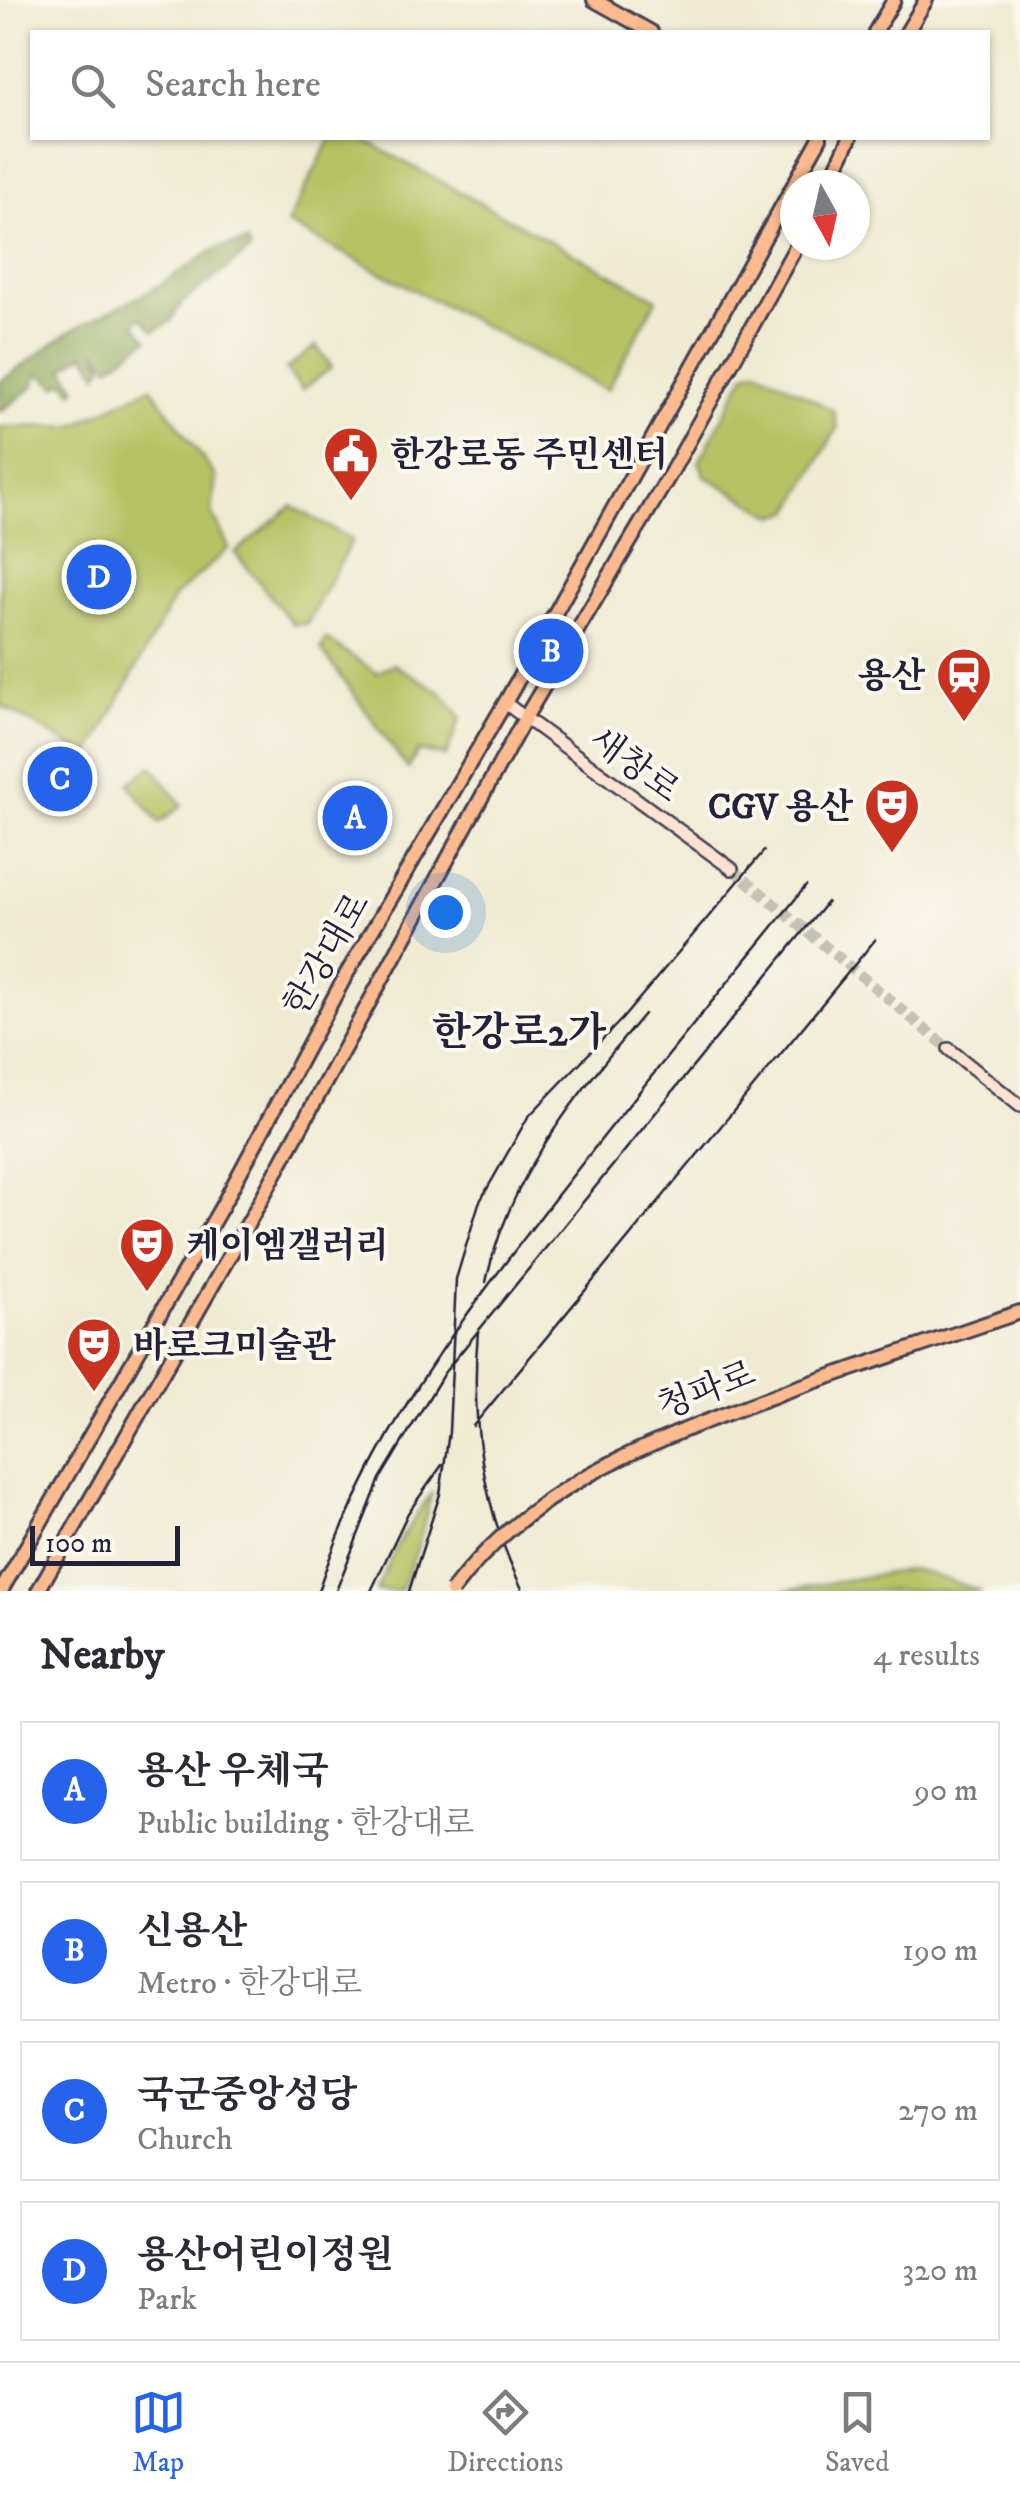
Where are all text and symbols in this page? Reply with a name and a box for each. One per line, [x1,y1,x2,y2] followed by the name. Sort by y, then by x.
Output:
[30,30,990,140] search box
[65,58,120,113] icon: search
[145,61,321,109] text: Search here
[780,170,870,260] north arrow
[321,424,381,503] public building icon: 한강로동 주민센터
[390,434,668,478] place label: 한강로동 주민센터
[66,540,132,614] pin: D
[518,614,584,688] pin: B
[934,645,994,724] station icon: 용산
[857,655,925,699] place label: 용산
[580,718,688,813] street label: 새창로
[28,742,92,816] pin: C
[862,776,922,855] theatre icon: CGV 용산
[322,780,388,856] pin: A
[708,786,853,830] place label: CGV 용산
[275,885,381,1025] street label: 한강대로
[420,887,471,938] your location
[432,1009,606,1059] district label: 한강로2가
[117,1215,177,1294] theatre icon: 케이엠갤러리
[186,1225,389,1269] place label: 케이엠갤러리
[64,1315,124,1394] theatre icon: 바로크미술관
[133,1325,336,1369] place label: 바로크미술관
[651,1352,762,1430] street label: 청파로
[30,1521,180,1566] scale bar
[45,1526,112,1561] text: 100 m
[40,1630,164,1682] text: Nearby
[873,1636,980,1676] text: 4 results
[137,1748,329,1796] text: 용산 우체국
[64,1771,85,1811] text: A
[914,1771,978,1811] text: 90 m
[137,1804,474,1844] text: Public building · 한강대로
[137,1908,247,1956] text: 신용산
[64,1931,85,1971] text: B
[902,1931,978,1971] text: 190 m
[137,1964,362,2004] text: Metro · 한강대로
[137,2072,357,2120] text: 국군중앙성당
[64,2091,85,2131] text: C
[898,2091,978,2131] text: 270 m
[137,2120,233,2160] text: Church
[137,2232,394,2280] text: 용산어린이정원
[63,2251,86,2291] text: D
[902,2251,978,2291] text: 320 m
[137,2280,197,2320] text: Park
[131,2385,186,2480] tab: Map
[447,2385,563,2480] tab: Directions
[825,2385,889,2480] tab: Saved

